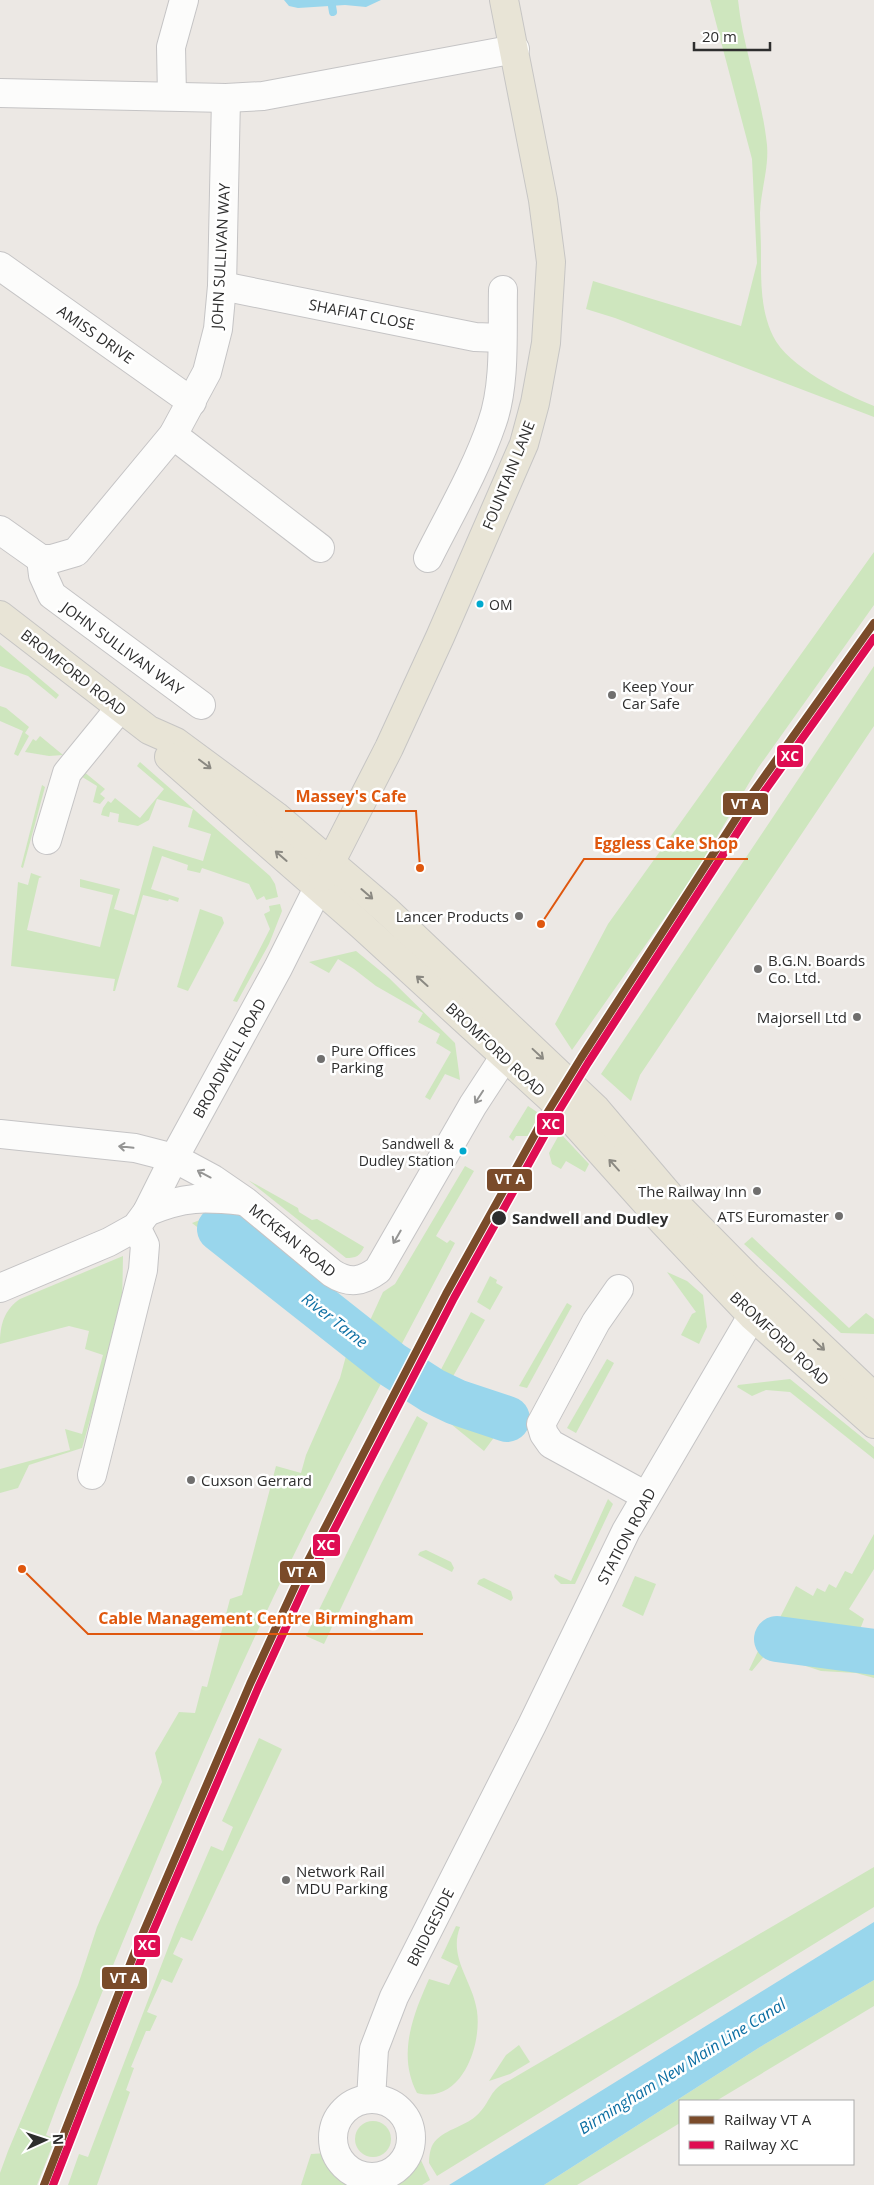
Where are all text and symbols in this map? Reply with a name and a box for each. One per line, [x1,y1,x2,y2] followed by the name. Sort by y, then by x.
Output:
[694,20,770,52] scale bar
[702,26,737,46] text: 20 m
[206,182,234,332] street label: JOHN SULLIVAN WAY
[307,294,417,334] street label: SHAFIAT CLOSE
[54,300,138,368] street label: AMISS DRIVE
[477,418,539,532] street label: FOUNTAIN LANE
[489,595,512,614] place label: OM
[56,596,189,699] street label: JOHN SULLIVAN WAY
[475,599,485,609] marker: OM
[17,624,131,720] street label: BROMFORD ROAD
[622,676,694,713] place label: Keep Your Car Safe
[606,689,618,701] marker: Keep Your Car Safe
[776,744,804,768] line badge: XC
[781,746,799,765] text: XC
[198,758,211,769] one-way arrow
[285,780,416,811] callout: Massey's Cafe
[295,785,407,807] text: Massey's Cafe
[722,792,769,816] line badge: VT A
[731,794,762,813] text: VT A
[584,828,748,859] callout: Eggless Cake Shop
[594,832,738,854] text: Eggless Cake Shop
[275,850,288,862] one-way arrow
[361,889,374,900] one-way arrow
[396,906,509,926] place label: Lancer Products
[513,910,525,922] marker: Lancer Products
[768,950,865,987] place label: B.G.N. Boards Co. Ltd.
[752,963,764,975] marker: B.G.N. Boards Co. Ltd.
[415,975,428,987] one-way arrow
[188,995,270,1121] street label: BROADWELL ROAD
[442,998,550,1100] street label: BROMFORD ROAD
[757,1007,847,1027] place label: Majorsell Ltd
[851,1011,863,1023] marker: Majorsell Ltd
[331,1040,416,1077] place label: Pure Offices Parking
[532,1048,544,1060] one-way arrow
[315,1053,327,1065] marker: Pure Offices Parking
[473,1090,484,1104] one-way arrow
[536,1112,565,1136] line badge: XC
[542,1114,560,1133] text: XC
[359,1134,455,1170] place label: Sandwell & Dudley Station
[118,1142,134,1152] one-way arrow
[458,1146,468,1156] marker: Sandwell & Dudley Station
[608,1159,620,1172] one-way arrow
[486,1168,533,1192] line badge: VT A
[197,1169,212,1178] one-way arrow
[495,1169,526,1188] text: VT A
[638,1181,747,1201] place label: The Railway Inn
[751,1185,763,1197] marker: The Railway Inn
[245,1199,341,1281] street label: MCKEAN ROAD
[717,1206,829,1226] place label: ATS Euromaster
[512,1208,669,1228] place label: Sandwell and Dudley
[490,1209,508,1227] marker: Sandwell and Dudley
[833,1210,845,1222] marker: ATS Euromaster
[391,1230,401,1244] one-way arrow
[298,1287,373,1353] water label: River Tame
[726,1287,834,1389] street label: BROMFORD ROAD
[813,1339,826,1351] one-way arrow
[201,1470,312,1490] place label: Cuxson Gerrard
[185,1474,197,1486] marker: Cuxson Gerrard
[592,1484,660,1588] street label: STATION ROAD
[312,1533,341,1557] line badge: XC
[317,1535,335,1554] text: XC
[279,1560,326,1584] line badge: VT A
[287,1562,318,1581] text: VT A
[88,1603,423,1634] callout: Cable Management Centre Birmingham
[98,1607,414,1629] text: Cable Management Centre Birmingham
[296,1861,388,1898] place label: Network Rail MDU Parking
[280,1874,292,1886] marker: Network Rail MDU Parking
[402,1885,458,1969] street label: BRIDGESIDE
[133,1934,161,1958] line badge: XC
[138,1935,156,1954] text: XC
[101,1966,148,1990] line badge: VT A
[110,1968,141,1987] text: VT A
[574,1992,791,2139] water label: Birmingham New Main Line Canal
[679,2100,854,2165] legend
[724,2109,812,2129] text: Railway VT A
[20,2115,70,2165] north arrow
[49,2133,68,2145] text: N
[724,2134,799,2154] text: Railway XC

